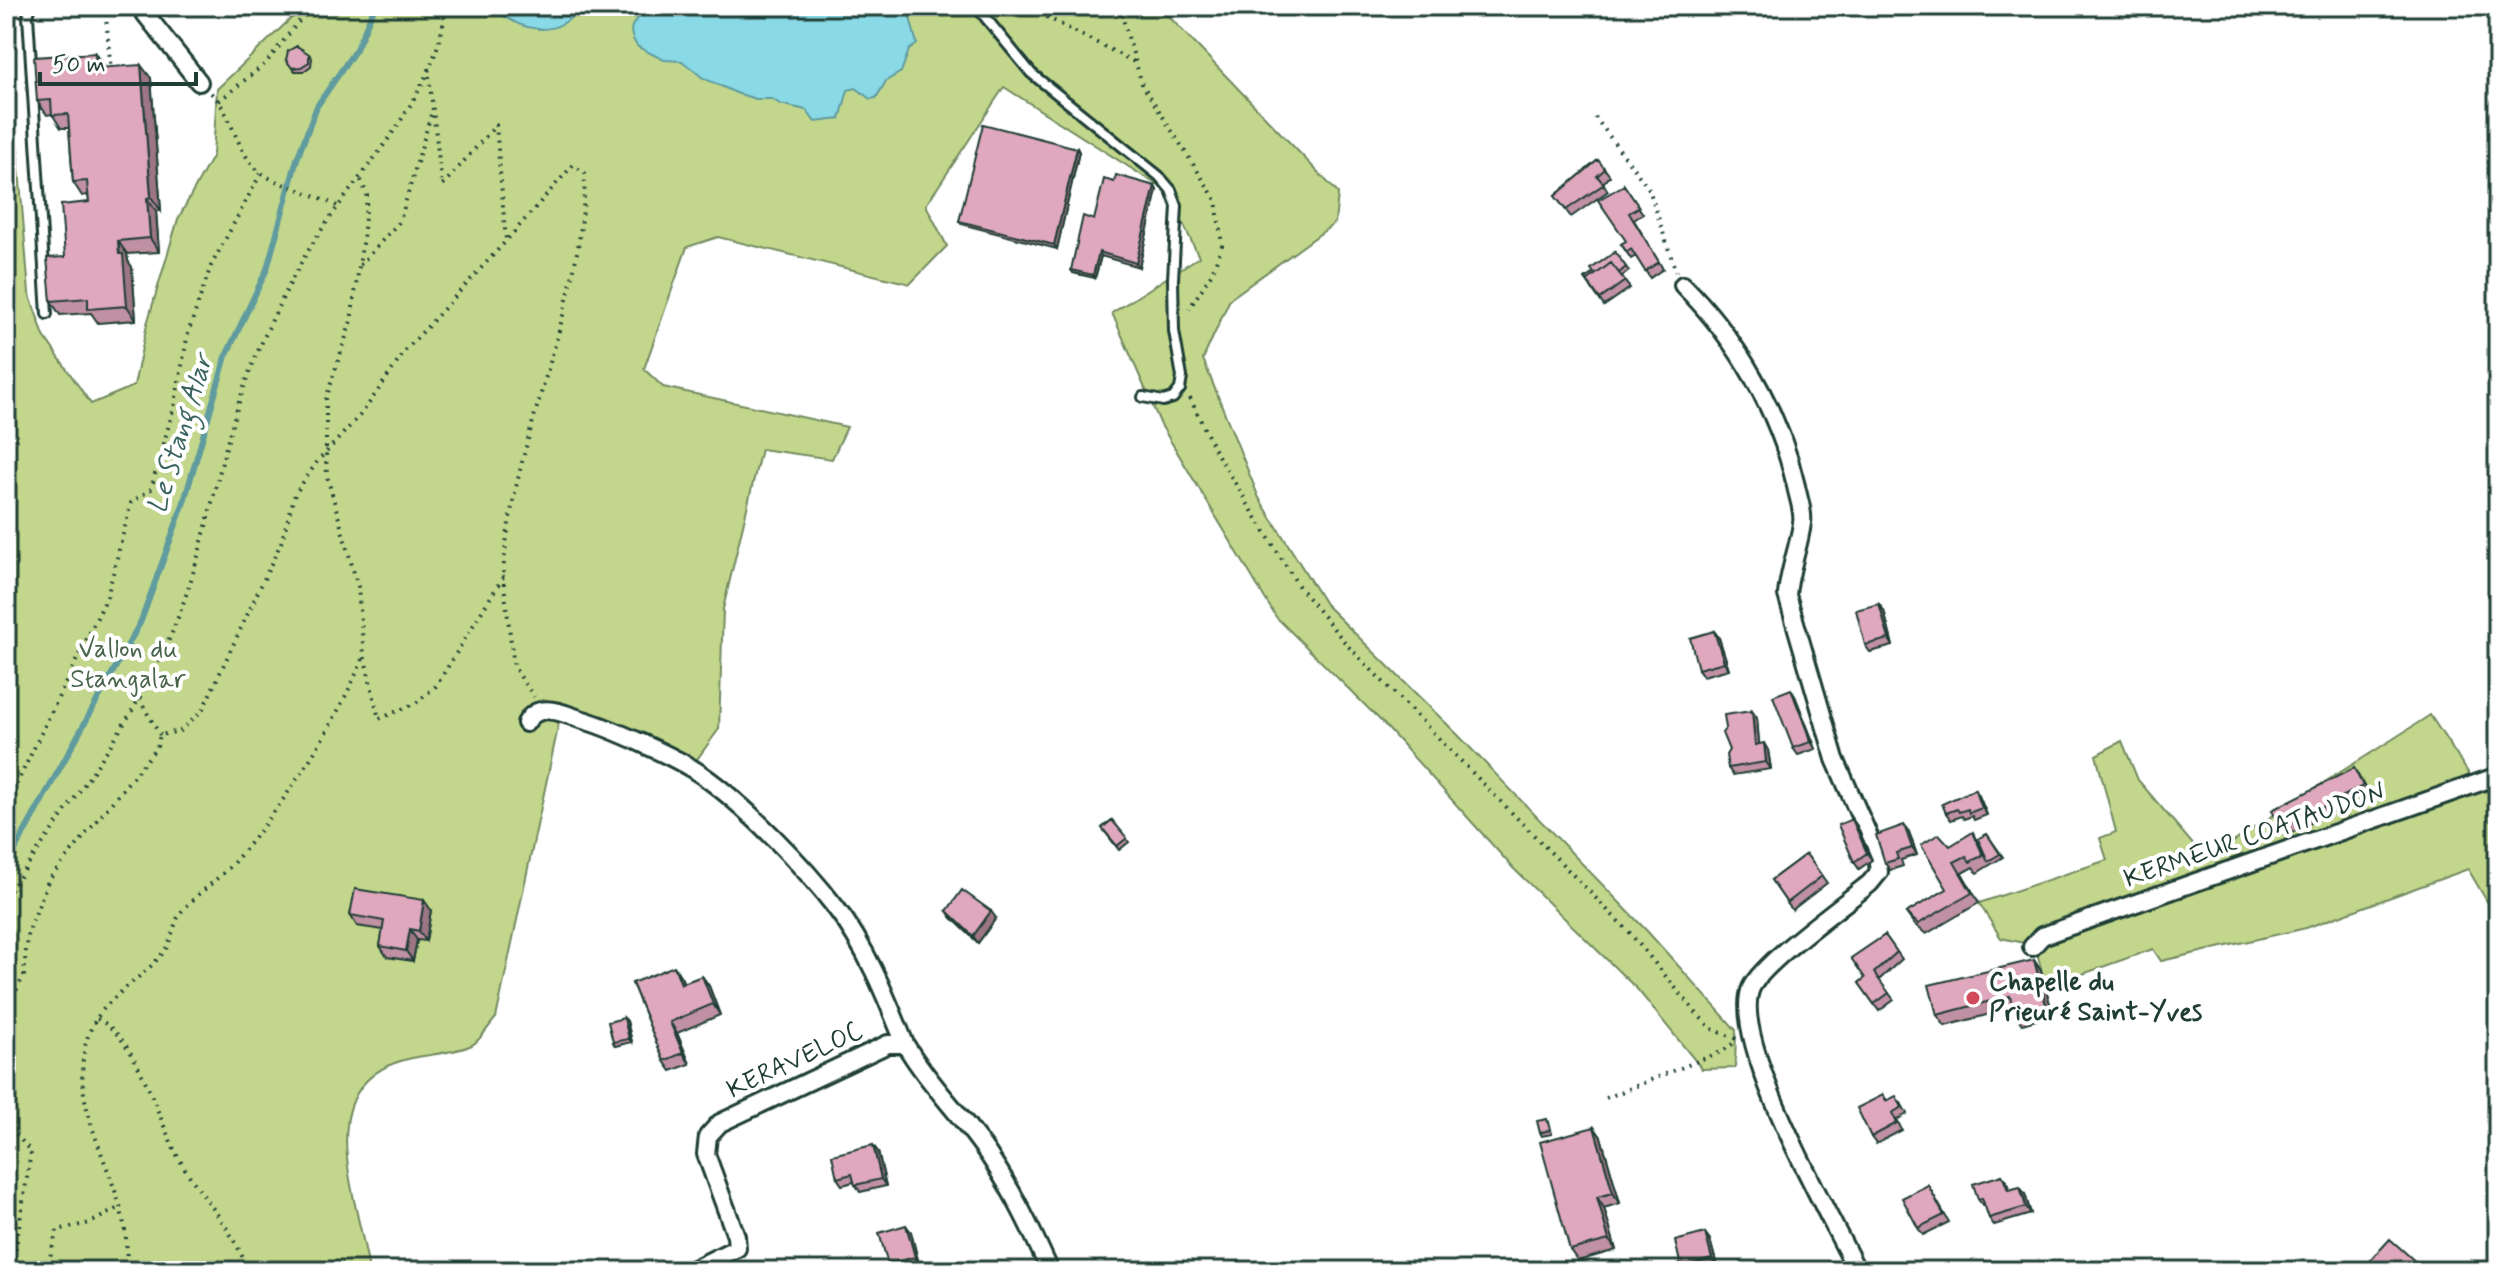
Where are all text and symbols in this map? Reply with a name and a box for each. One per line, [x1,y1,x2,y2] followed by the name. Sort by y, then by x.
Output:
[40,36,196,86] scale bar
[52,50,106,81] text: 50 m
[139,347,226,519] water label: Le Stang Alar
[70,633,187,697] park label: Vallon du Stangalar
[2120,775,2390,897] street label: KERMEUR COATAUDON
[1989,966,2202,1030] place label: Chapelle du Prieuré Saint-Yves
[1964,989,1982,1007] marker: Chapelle du Prieuré Saint-Yves
[722,1015,868,1107] street label: KERAVELOC

